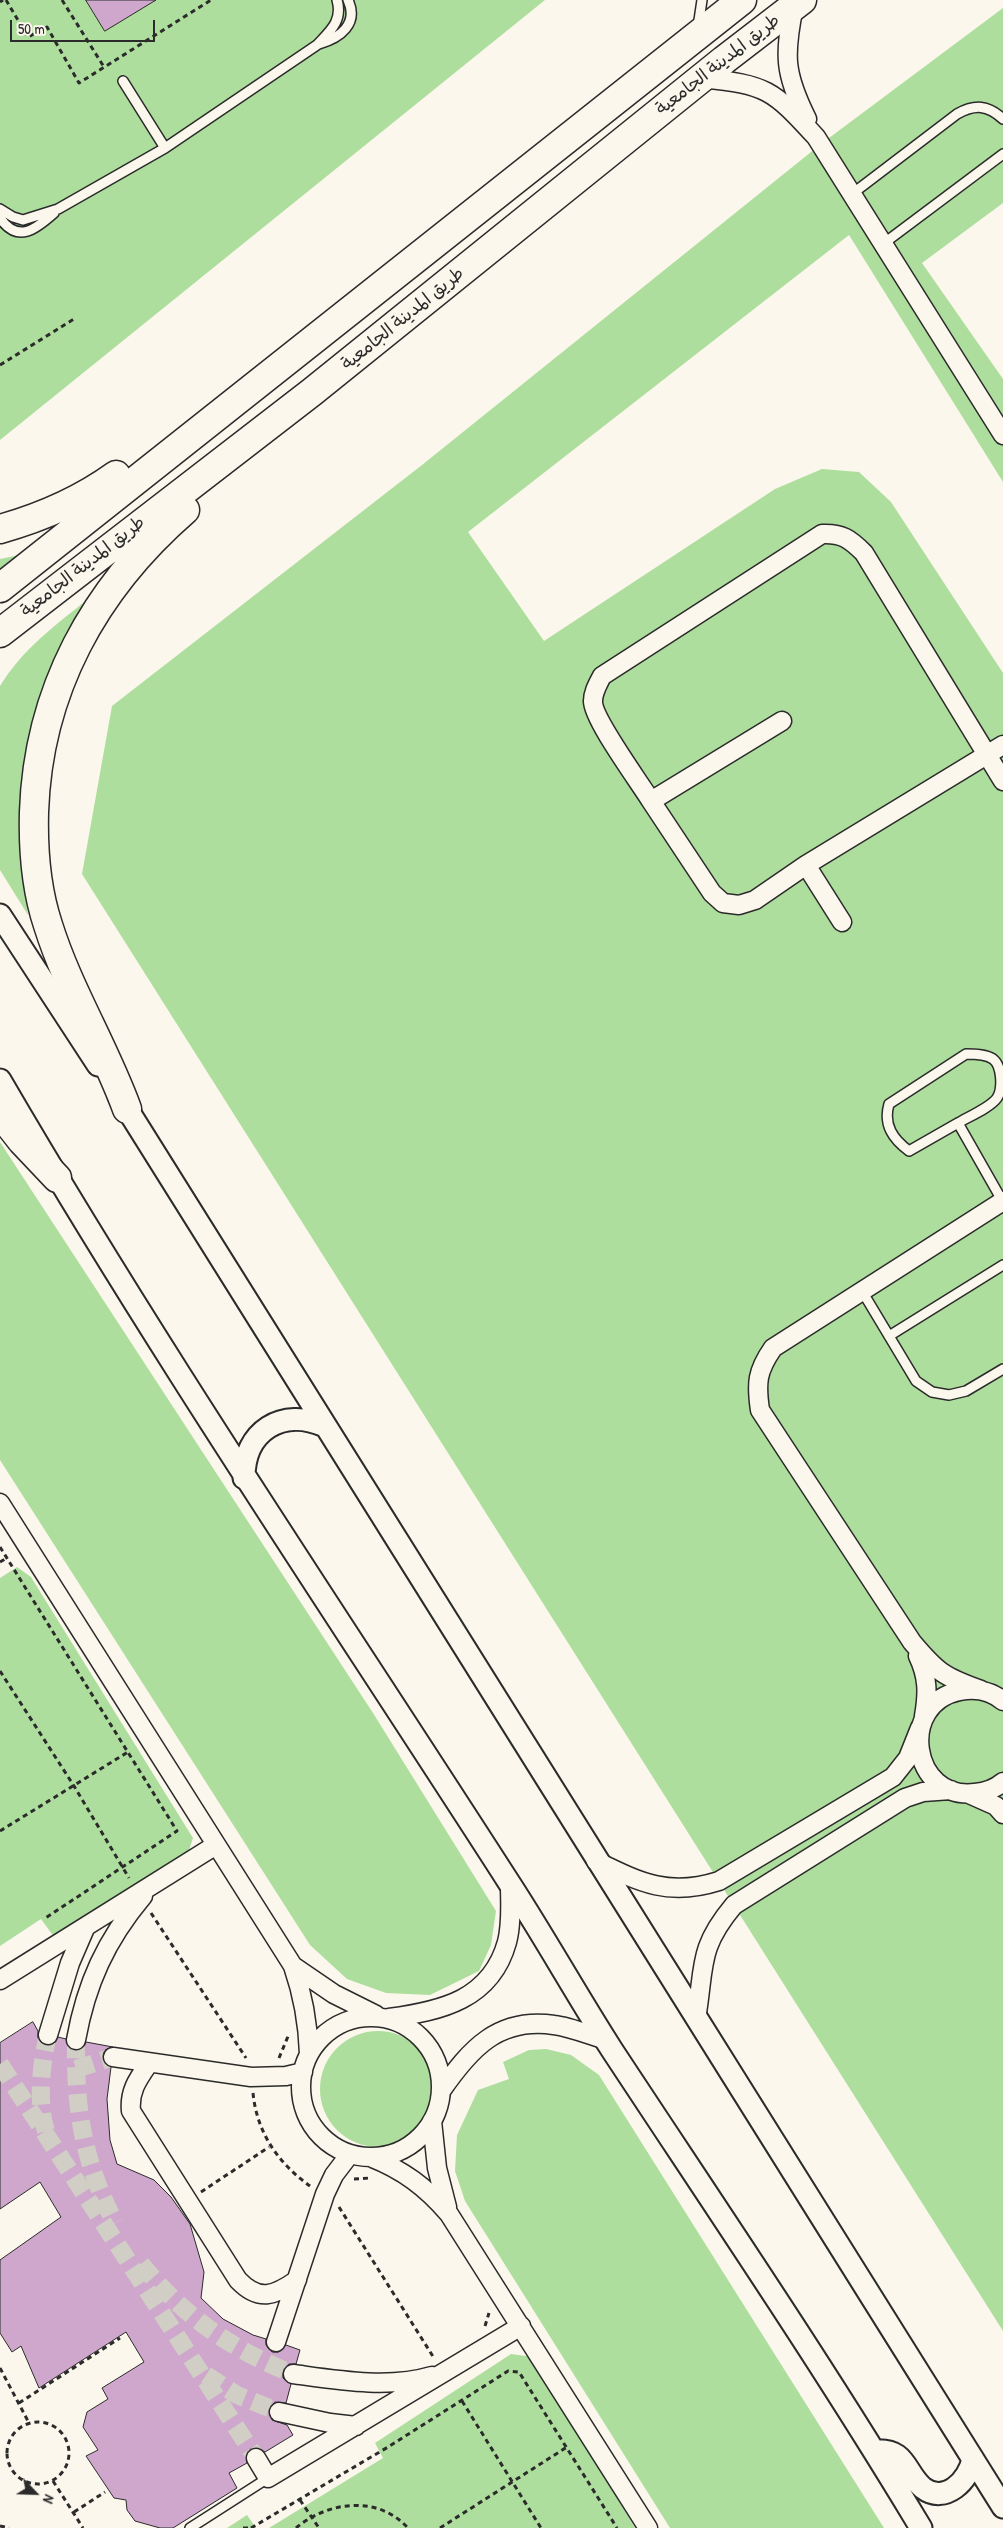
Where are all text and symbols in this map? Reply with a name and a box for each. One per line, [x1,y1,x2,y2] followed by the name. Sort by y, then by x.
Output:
[12,10,158,42] scale bar
[652,10,784,120] street label: طريق المدينة الجامعية
[18,18,45,39] text: 50 m
[337,263,469,375] street label: طريق المدينة الجامعية
[17,512,149,622] street label: طريق المدينة الجامعية
[10,2468,60,2518] north arrow
[39,2492,59,2507] text: N

